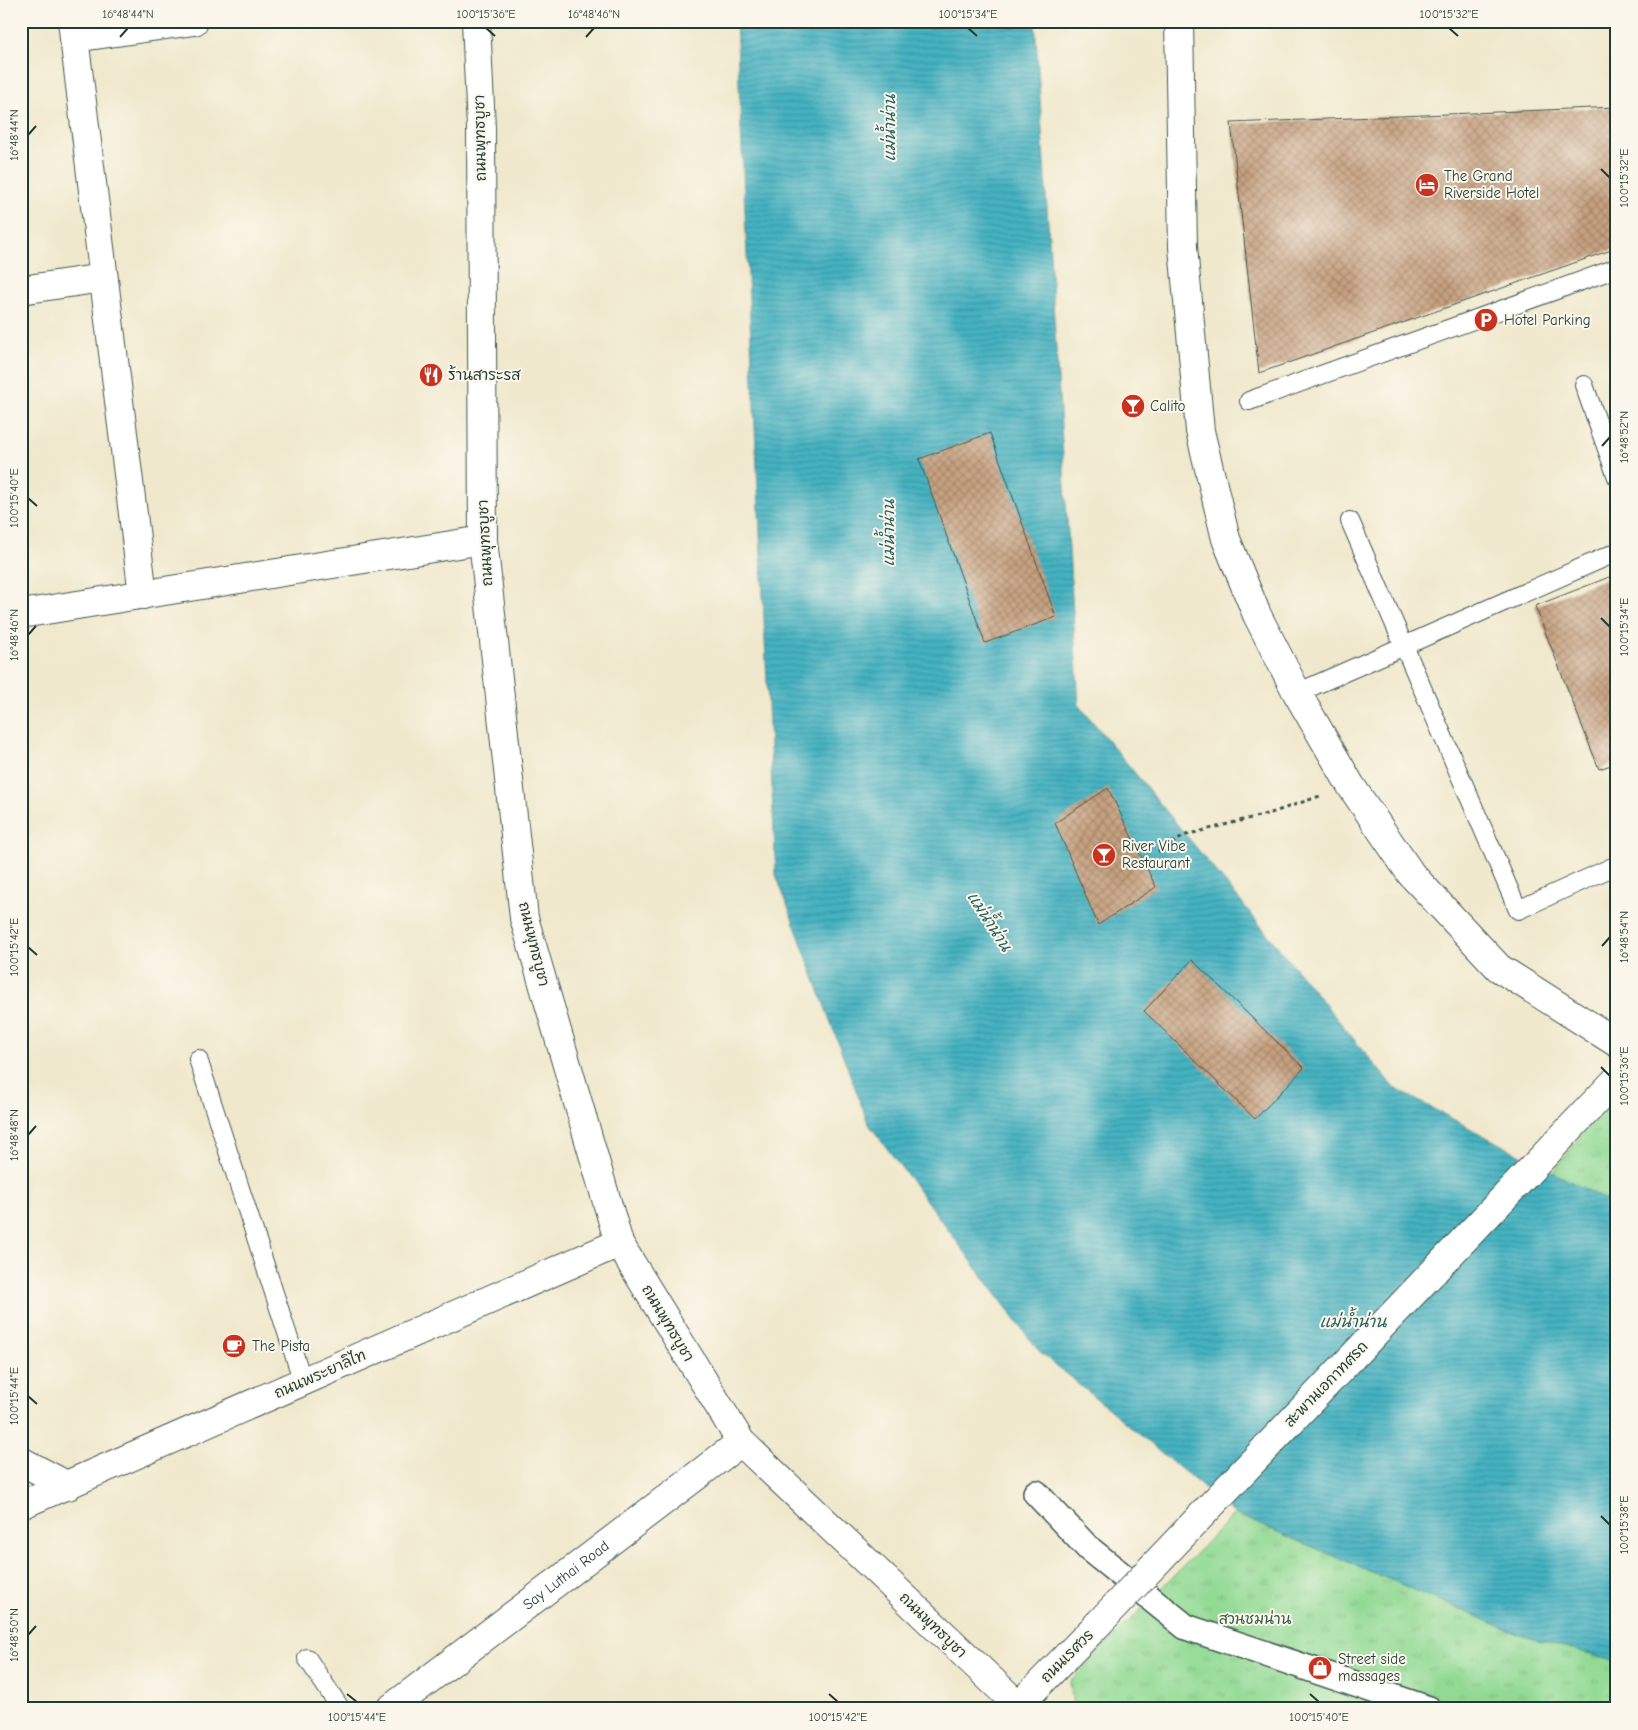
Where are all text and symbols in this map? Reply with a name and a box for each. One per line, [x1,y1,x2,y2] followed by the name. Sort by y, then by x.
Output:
[102,7,154,21] text: 16°48'44"N
[456,7,516,21] text: 100°15'36"E
[568,7,620,21] text: 16°48'46"N
[939,7,997,21] text: 100°15'34"E
[1420,7,1478,21] text: 100°15'32"E
[875,94,899,162] water label: แม่น้ำน่าน
[470,95,492,181] street label: ถนนพุทธบูชา
[7,109,21,161] text: 16°48'44"N
[1617,149,1631,207] text: 100°15'32"E
[1444,167,1539,202] place label: The Grand Riverside Hotel
[1414,172,1440,198] hotel icon: The Grand Riverside Hotel
[1473,307,1499,333] parking icon: Hotel Parking
[1504,311,1591,329] place label: Hotel Parking
[418,362,444,388] restaurant icon: ร้านสาระรส
[448,365,521,384] place label: ร้านสาระรส
[1120,393,1146,419] bar icon: Calito
[1150,397,1185,415] place label: Calito
[1617,411,1631,463] text: 16°48'52"N
[7,468,21,528] text: 100°15'40"E
[474,499,498,587] street label: ถนนพุทธบูชา
[874,499,898,567] water label: แม่น้ำน่าน
[1617,598,1631,656] text: 100°15'34"E
[7,609,21,661] text: 16°48'46"N
[1122,837,1190,872] place label: River Vibe Restaurant
[1091,842,1117,868] bar icon: River Vibe Restaurant
[963,885,1020,955] water label: แม่น้ำน่าน
[513,900,553,989] street label: ถนนพุทธบูชา
[1617,911,1631,963] text: 16°48'54"N
[7,918,21,976] text: 100°15'42"E
[1617,1046,1631,1106] text: 100°15'36"E
[7,1109,21,1161] text: 16°48'48"N
[636,1281,698,1366] street label: ถนนพุทธบูชา
[1319,1307,1387,1331] water label: แม่น้ำน่าน
[221,1333,247,1359] cafe icon: The Pista
[252,1337,310,1355] place label: The Pista
[1280,1337,1372,1431] street label: สะพานเอกาทศรถ
[271,1345,369,1402] street label: ถนนพระยาลิไท
[7,1367,21,1425] text: 100°15'44"E
[1617,1496,1631,1554] text: 100°15'38"E
[519,1537,613,1614] street label: Say Luthai Road
[894,1588,970,1663] street label: ถนนพุทธบูชา
[7,1608,21,1662] text: 16°48'50"N
[1219,1609,1292,1628] park label: สวนชมน่าน
[1037,1626,1097,1686] street label: ถนนเรศวร
[1338,1650,1406,1685] place label: Street side massages
[1307,1655,1333,1681] shop icon: Street side massages
[328,1710,386,1724] text: 100°15'44"E
[809,1710,867,1724] text: 100°15'42"E
[1289,1710,1349,1724] text: 100°15'40"E

